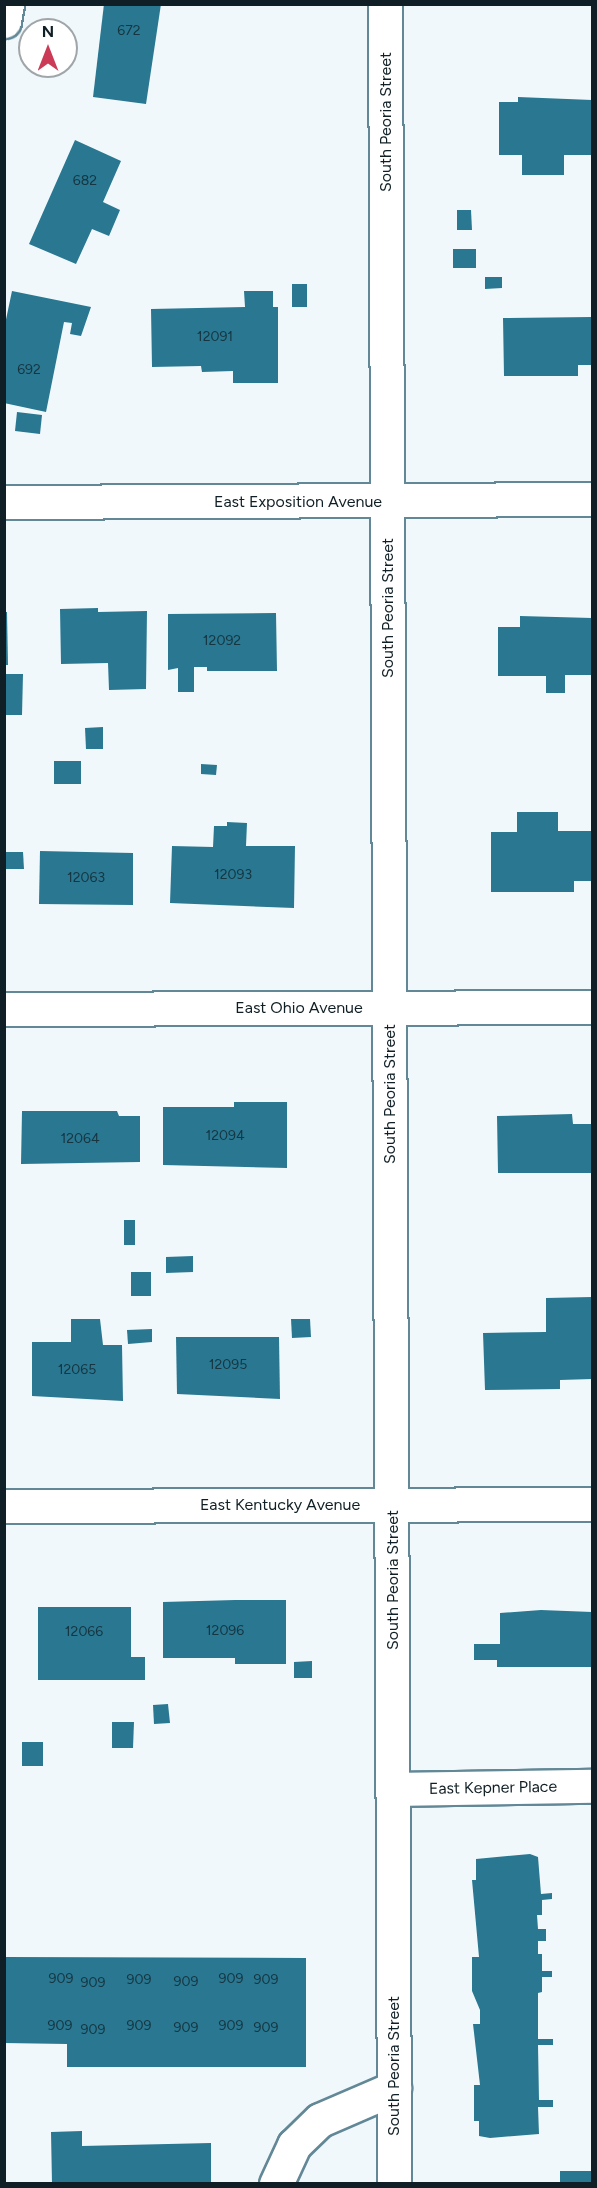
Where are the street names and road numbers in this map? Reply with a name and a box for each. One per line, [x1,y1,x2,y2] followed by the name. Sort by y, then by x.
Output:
[376,52,396,192] street label: South Peoria Street
[214,492,382,512] street label: East Exposition Avenue
[378,538,398,678] street label: South Peoria Street
[235,998,363,1018] street label: East Ohio Avenue
[380,1024,400,1164] street label: South Peoria Street
[200,1495,360,1515] street label: East Kentucky Avenue
[383,1510,403,1650] street label: South Peoria Street
[429,1777,557,1799] street label: East Kepner Place
[384,1996,404,2136] street label: South Peoria Street

